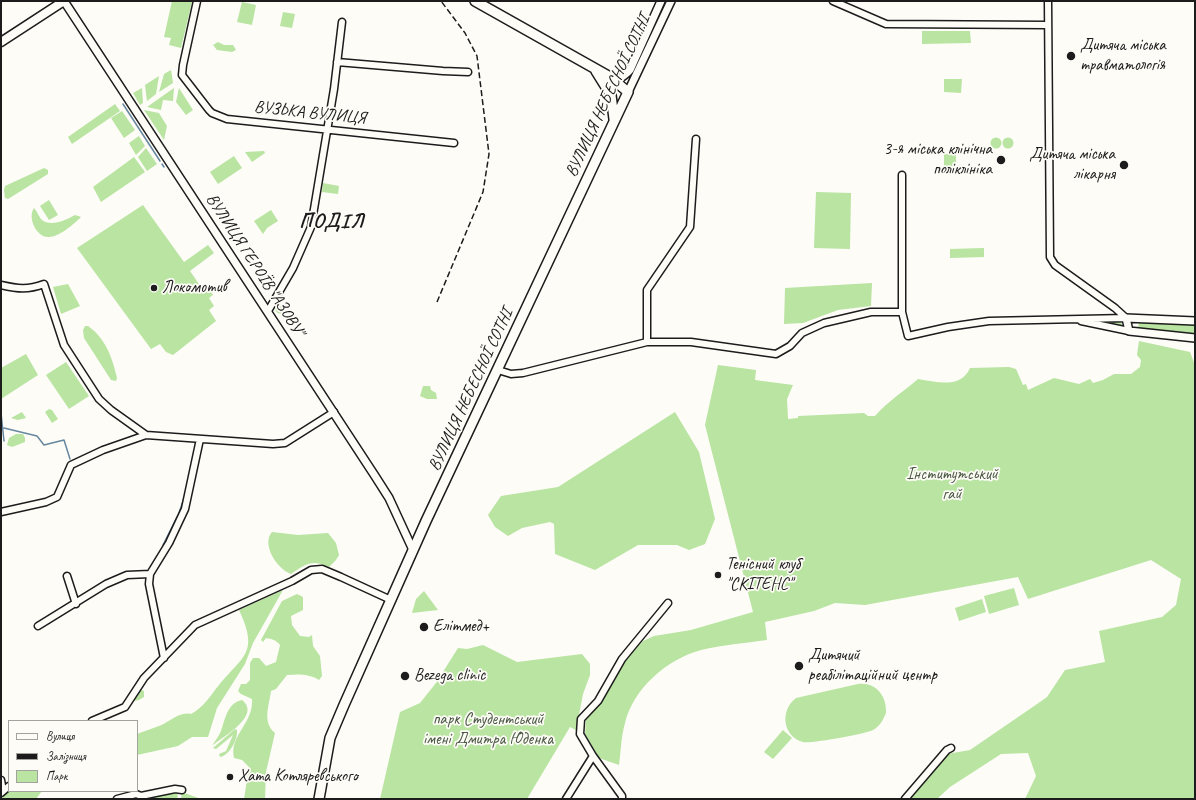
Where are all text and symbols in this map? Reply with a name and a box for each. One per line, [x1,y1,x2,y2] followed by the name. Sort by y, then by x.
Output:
[561,12,655,180] street label: ВУЛИЦЯ НЕБЕСНОЇ СОТНІ
[1080,36,1166,76] place label: Дитяча міська травматологія
[1065,50,1077,62] marker: Дитяча міська травматологія
[253,97,367,129] street label: ВУЗЬКА ВУЛИЦЯ
[884,140,992,180] place label: 3-я міська клінічна поліклініка
[1029,145,1115,185] place label: Дитяча міська лікарня
[995,154,1007,166] marker: 3-я міська клінічна поліклініка
[1118,159,1130,171] marker: Дитяча міська лікарня
[201,190,309,340] street label: ВУЛИЦЯ ГЕРОЇВ "АЗОВУ"
[298,208,366,234] district label: ПОДІЛ
[162,278,227,298] place label: Локомотив
[149,283,159,293] marker: Локомотив
[424,306,518,474] street label: ВУЛИЦЯ НЕБЕСНОЇ СОТНІ
[906,465,998,505] park label: Інститутський гай
[726,555,800,595] place label: Тенісний клуб "СКІТЕНС"
[713,570,723,580] marker: Тенісний клуб "СКІТЕНС"
[433,617,489,637] place label: Елітмед+
[418,621,430,633] marker: Елітмед+
[808,646,937,686] place label: Дитячий реабілітаційний центр
[793,660,805,672] marker: Дитячий реабілітаційний центр
[414,666,485,686] place label: Bezega clinic
[399,670,411,682] marker: Bezega clinic
[423,710,553,750] park label: парк Студентський імені Дмитра Юденка
[8,720,138,792] legend
[46,728,74,744] text: Вулиця
[46,748,86,764] text: Залізниця
[238,767,358,787] place label: Хата Котляревського
[46,768,67,784] text: Парк
[225,772,235,782] marker: Хата Котляревського

